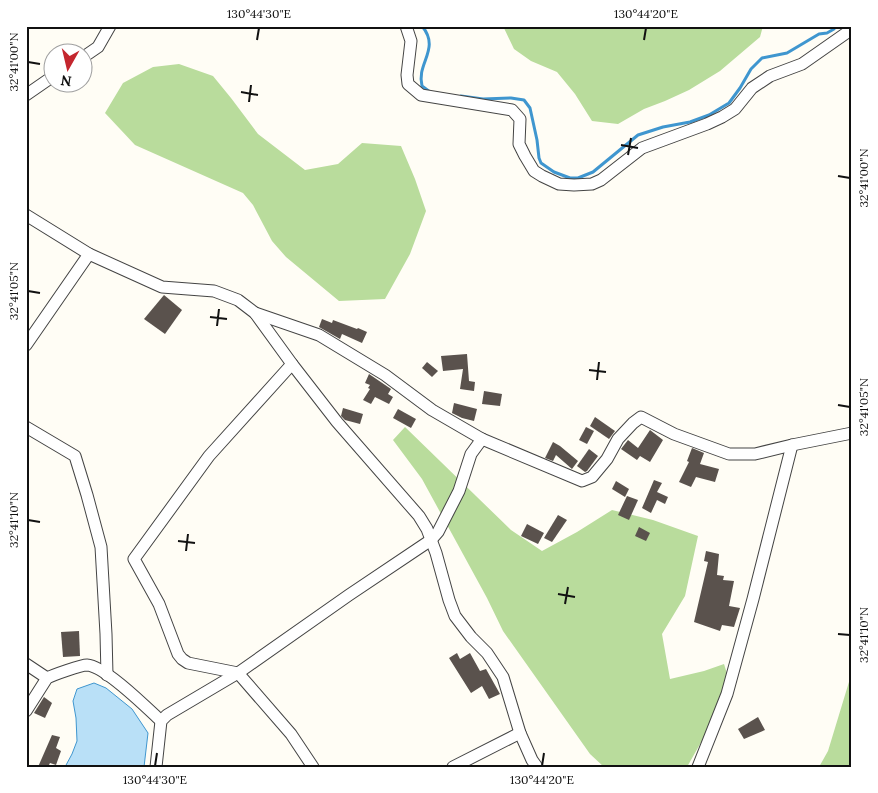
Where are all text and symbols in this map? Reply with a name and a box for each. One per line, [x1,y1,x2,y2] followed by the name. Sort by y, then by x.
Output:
[227,6,291,21] text: 130°44'30"E
[614,6,678,21] text: 130°44'20"E
[6,32,21,92] text: 32°41'00"N
[42,42,92,92] north arrow
[59,71,73,91] text: N
[856,148,871,208] text: 32°41'00"N
[6,262,21,320] text: 32°41'05"N
[856,378,871,436] text: 32°41'05"N
[6,492,21,548] text: 32°41'10"N
[856,607,871,663] text: 32°41'10"N
[123,772,187,787] text: 130°44'30"E
[510,772,574,787] text: 130°44'20"E

